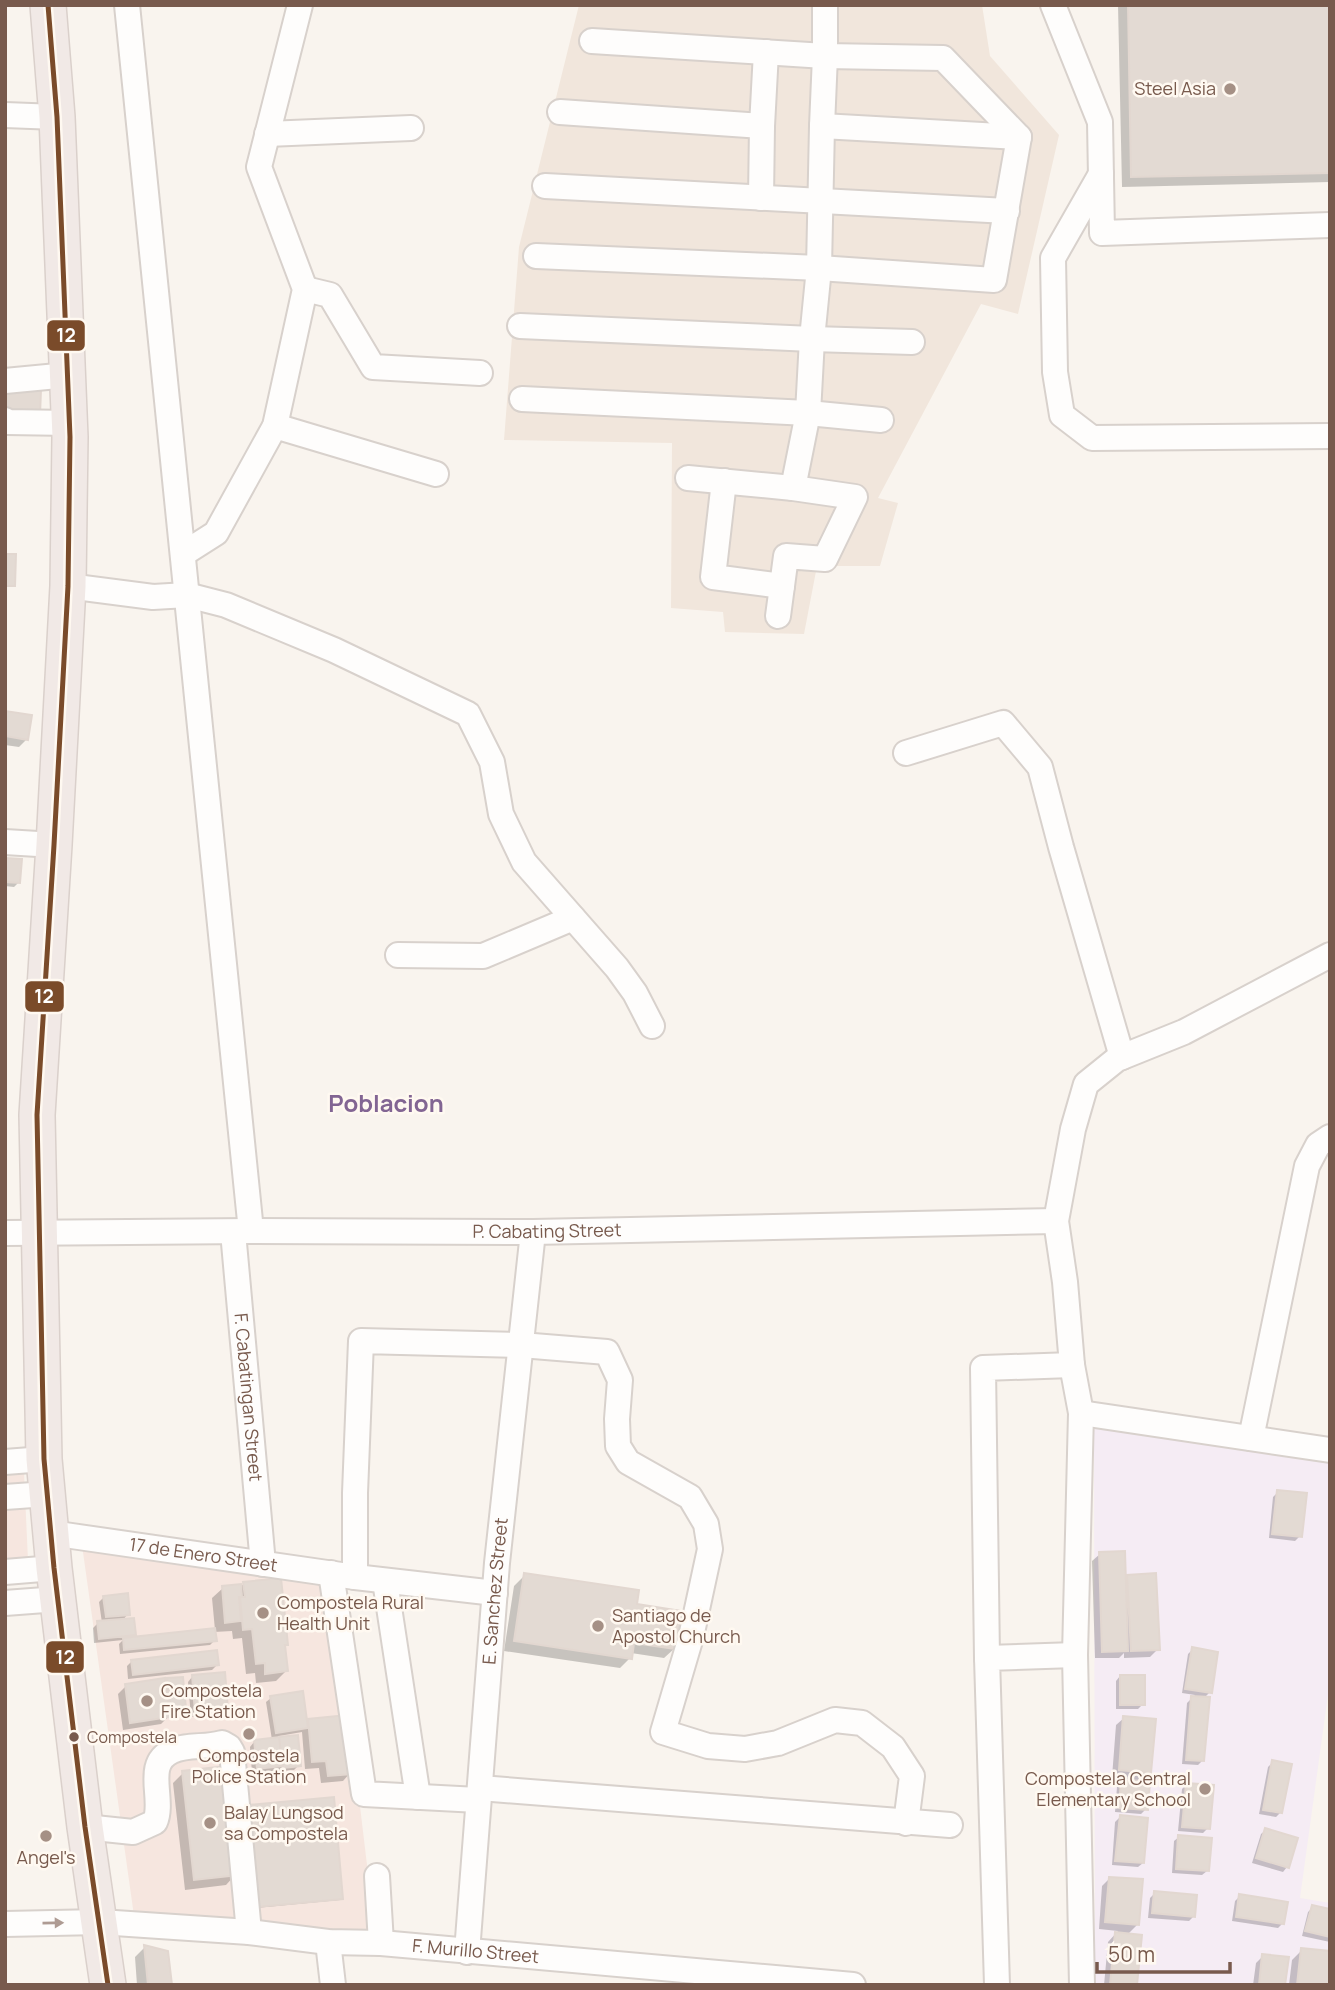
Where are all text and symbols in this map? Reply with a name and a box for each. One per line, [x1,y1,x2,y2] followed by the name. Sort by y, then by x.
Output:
[1134,76,1216,100] place label: Steel Asia
[1222,81,1238,97] marker: Steel Asia
[46,319,86,352] line badge: 12
[56,322,76,348] text: 12
[24,980,65,1013] line badge: 12
[34,983,54,1009] text: 12
[328,1086,444,1119] district label: Poblacion
[472,1217,622,1243] street label: P. Cabating Street
[229,1312,268,1482] street label: F. Cabatingan Street
[476,1516,513,1665] street label: E. Sanchez Street
[128,1531,279,1577] street label: 17 de Enero Street
[277,1590,424,1635] place label: Compostela Rural Health Unit
[612,1603,741,1648] place label: Santiago de Apostol Church
[255,1605,271,1621] marker: Compostela Rural Health Unit
[590,1618,606,1634] marker: Santiago de Apostol Church
[45,1640,85,1674] line badge: 12
[55,1644,75,1670] text: 12
[161,1678,262,1723] place label: Compostela Fire Station
[139,1693,155,1709] marker: Compostela Fire Station
[87,1726,177,1748] place label: Compostela
[241,1726,257,1742] marker: Compostela Police Station
[67,1730,81,1744] marker: Compostela
[192,1743,306,1788] place label: Compostela Police Station
[1025,1766,1191,1811] place label: Compostela Central Elementary School
[1197,1781,1213,1797] marker: Compostela Central Elementary School
[224,1800,348,1845] place label: Balay Lungsod sa Compostela
[202,1815,218,1831] marker: Balay Lungsod sa Compostela
[38,1828,54,1844] marker: Angel's
[17,1845,75,1869] place label: Angel's
[42,1917,64,1929] one-way arrow
[1097,1930,1230,1974] scale bar
[411,1933,540,1968] street label: F. Murillo Street
[1108,1940,1155,1968] text: 50 m

